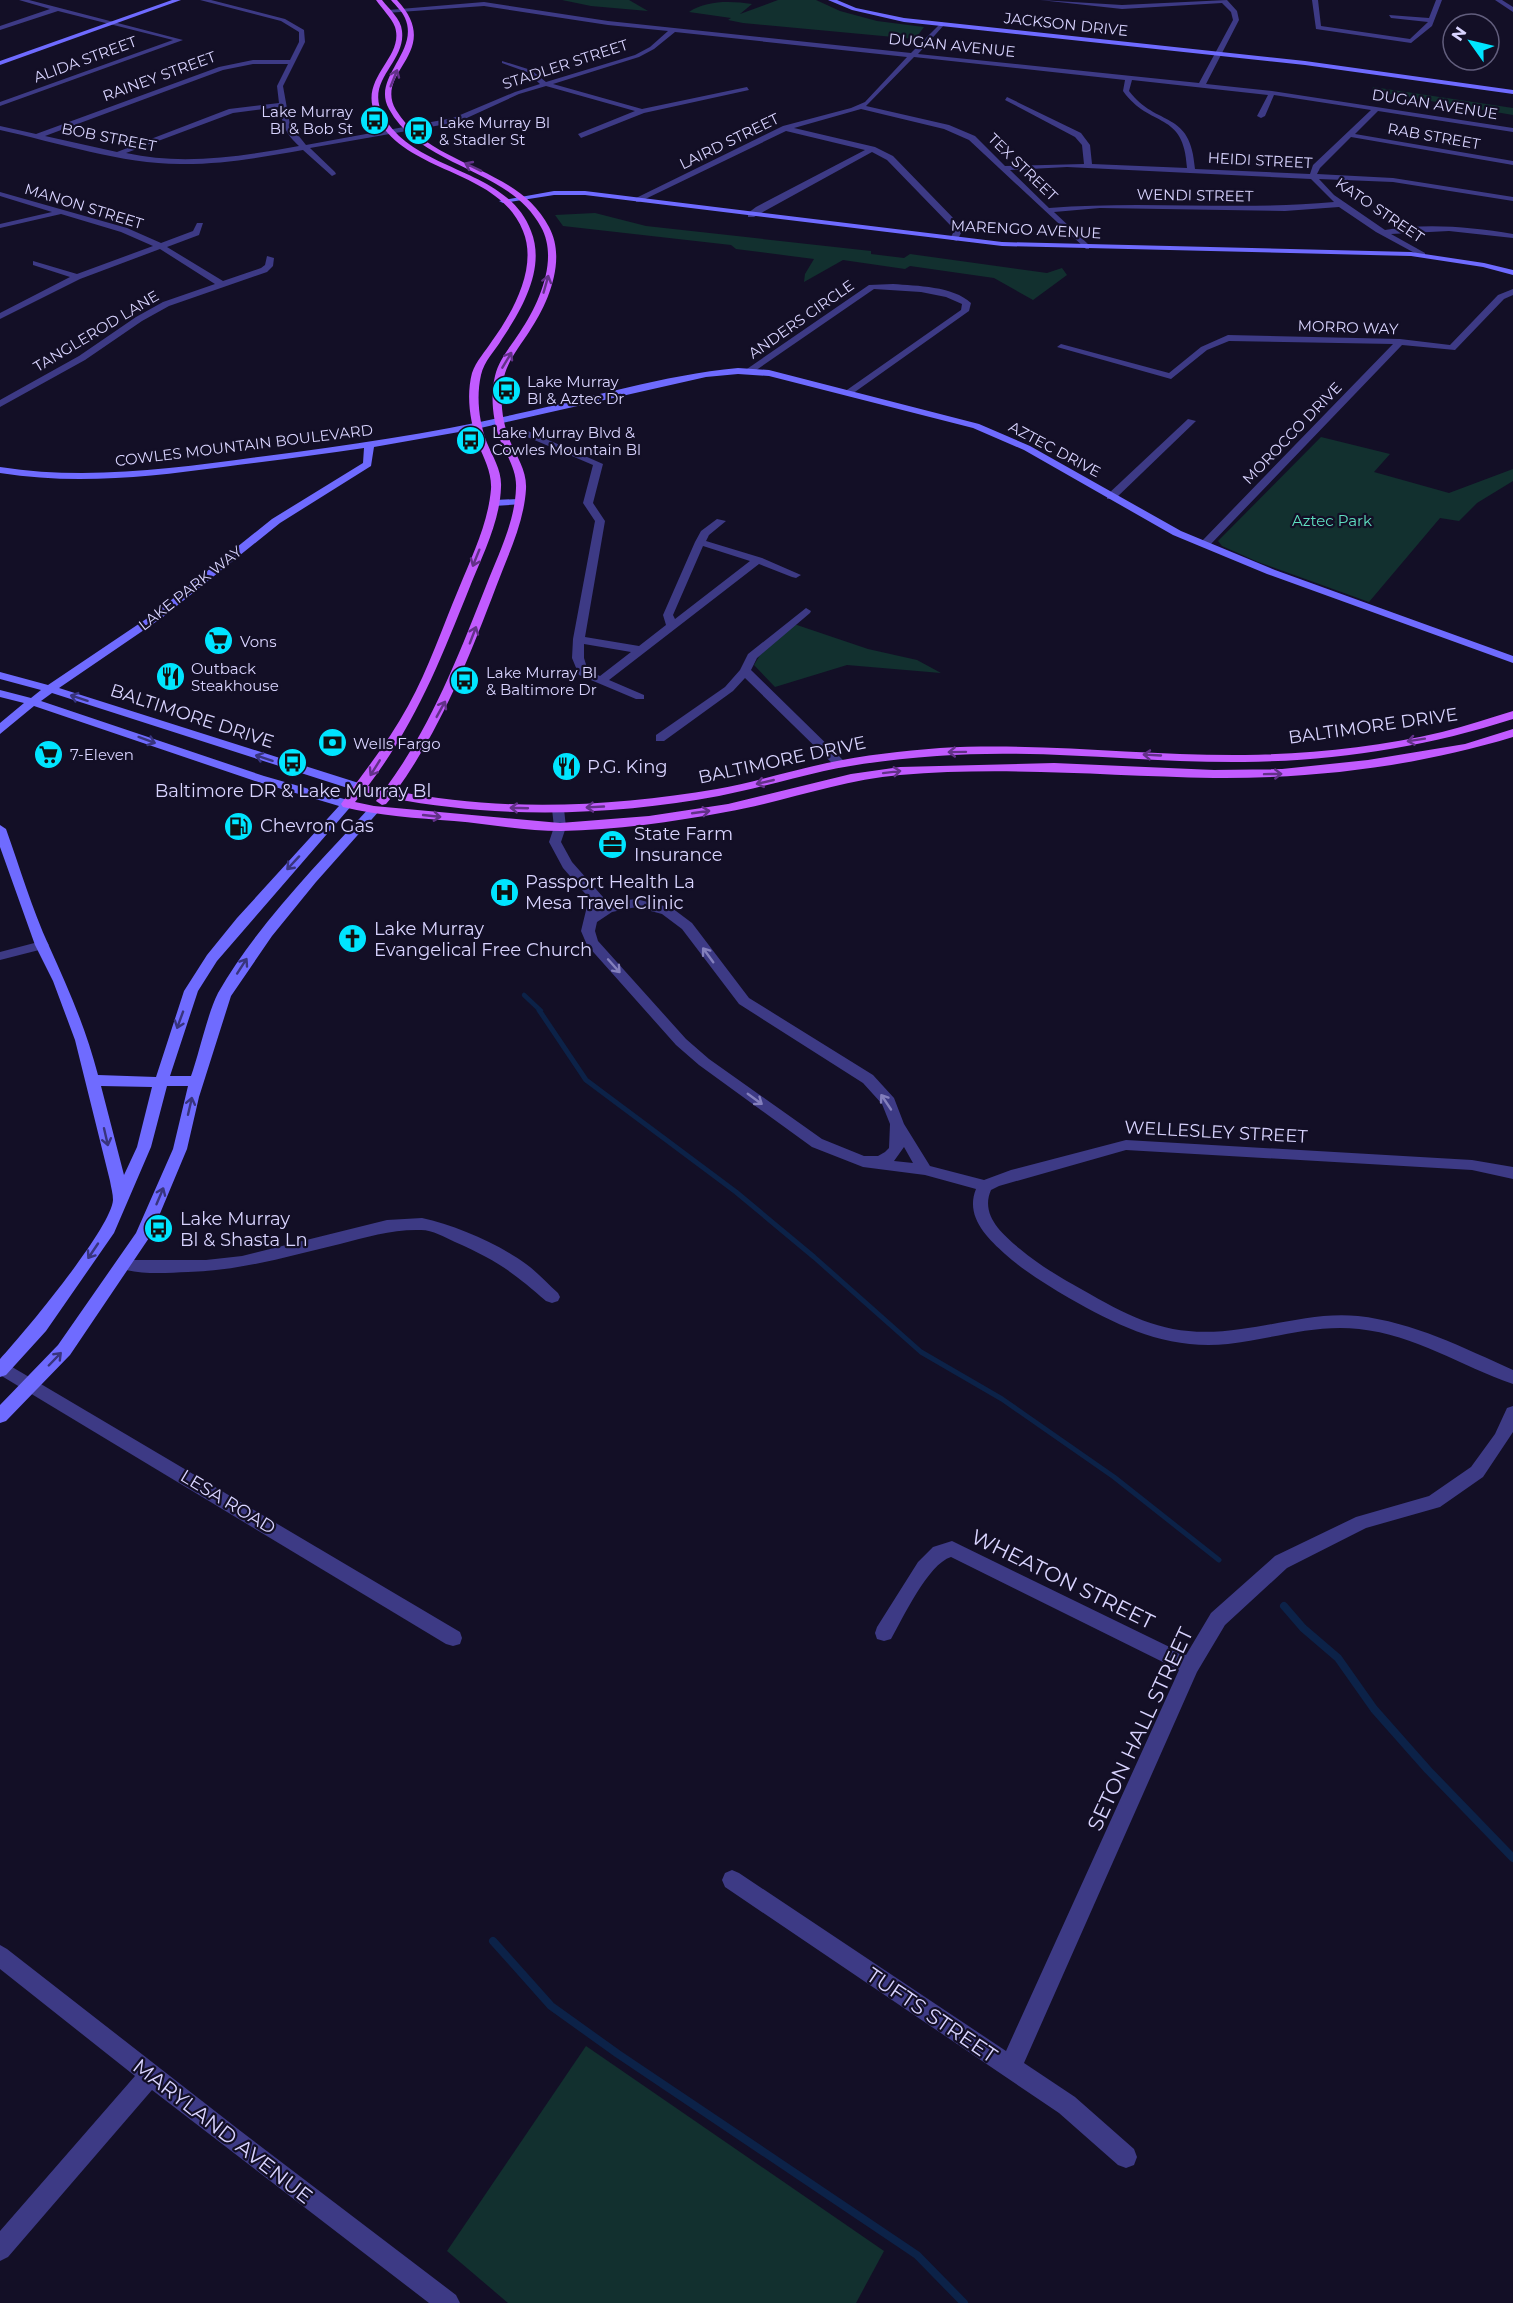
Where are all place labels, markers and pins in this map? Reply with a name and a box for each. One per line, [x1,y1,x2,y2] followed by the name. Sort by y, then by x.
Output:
[261,102,354,138] place label: Lake Murray Bl & Bob St
[358,104,390,136] bus stop icon: Lake Murray Bl & Bob St
[439,113,550,149] place label: Lake Murray Bl & Stadler St
[402,115,434,147] bus stop icon: Lake Murray Bl & Stadler St
[527,372,624,408] place label: Lake Murray Bl & Aztec Dr
[490,374,522,406] bus stop icon: Lake Murray Bl & Aztec Dr
[492,423,641,459] place label: Lake Murray Blvd & Cowles Mountain Bl
[455,425,487,457] bus stop icon: Lake Murray Blvd & Cowles Mountain Bl
[203,625,235,657] supermarket icon: Vons
[240,632,277,651] place label: Vons
[191,659,279,695] place label: Outback Steakhouse
[154,661,186,693] restaurant icon: Outback Steakhouse
[486,663,597,699] place label: Lake Murray Bl & Baltimore Dr
[449,665,481,697] bus stop icon: Lake Murray Bl & Baltimore Dr
[316,727,348,759] bank icon: Wells Fargo
[353,734,441,753] place label: Wells Fargo
[33,738,65,770] supermarket icon: 7-Eleven
[70,745,134,764] place label: 7-Eleven
[277,746,309,778] bus stop icon: Baltimore DR & Lake Murray Bl
[550,751,582,783] restaurant icon: P.G. King
[587,756,668,778] place label: P.G. King
[155,780,431,802] place label: Baltimore DR & Lake Murray Bl
[223,810,255,842] fuel station icon: Chevron Gas
[260,815,374,837] place label: Chevron Gas
[634,823,733,866] place label: State Farm Insurance
[597,828,629,860] office icon: State Farm Insurance
[525,871,695,914] place label: Passport Health La Mesa Travel Clinic
[488,876,520,908] hospital icon: Passport Health La Mesa Travel Clinic
[374,918,592,961] place label: Lake Murray Evangelical Free Church
[337,923,369,955] church icon: Lake Murray Evangelical Free Church
[180,1208,308,1251] place label: Lake Murray Bl & Shasta Ln
[143,1213,175,1245] bus stop icon: Lake Murray Bl & Shasta Ln

